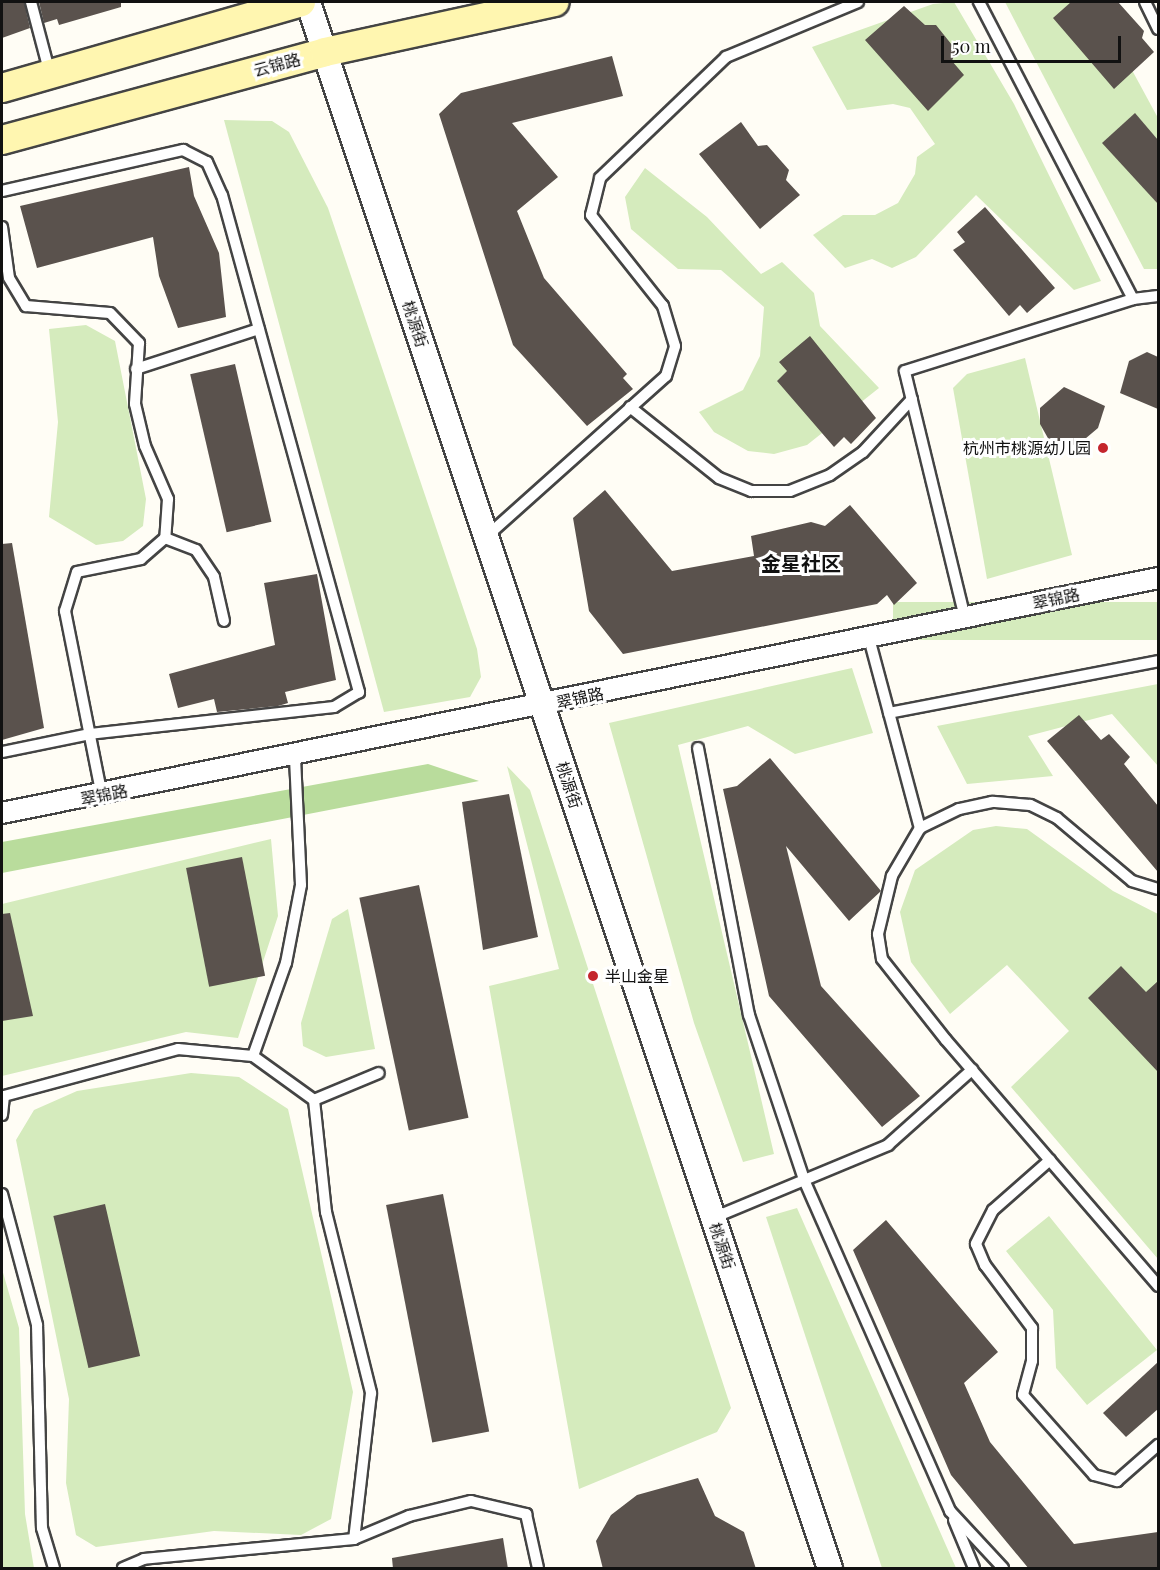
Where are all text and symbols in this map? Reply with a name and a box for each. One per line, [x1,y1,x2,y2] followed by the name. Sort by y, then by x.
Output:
[944,24,1124,62] scale bar
[952,34,991,58] text: 50 m
[251,50,303,80] street label: 云锦路
[398,298,432,350] street label: 桃源街
[963,438,1091,458] place label: 杭州市桃源幼儿园
[1096,441,1110,455] marker: 杭州市桃源幼儿园
[761,550,841,574] district label: 金星社区
[1031,585,1081,613] street label: 翠锦路
[555,684,605,712] street label: 翠锦路
[552,759,586,811] street label: 桃源街
[79,781,129,809] street label: 翠锦路
[605,966,669,986] place label: 半山金星
[586,969,600,983] marker: 半山金星
[705,1220,739,1272] street label: 桃源街

